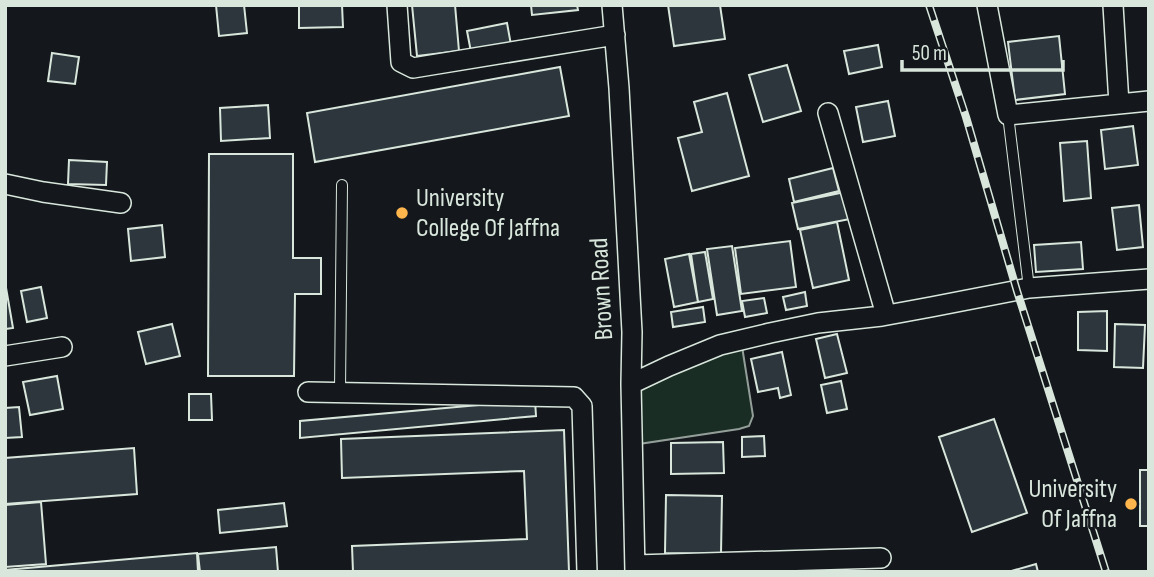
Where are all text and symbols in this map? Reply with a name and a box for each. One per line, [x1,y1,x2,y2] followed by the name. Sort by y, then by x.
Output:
[902,28,1063,72] scale bar
[912,41,947,66] text: 50 m
[416,183,560,244] place label: University College Of Jaffna
[394,205,410,221] marker: University College Of Jaffna
[584,237,620,341] street label: Brown Road
[1029,474,1117,535] place label: University Of Jaffna
[1123,496,1139,512] marker: University Of Jaffna

